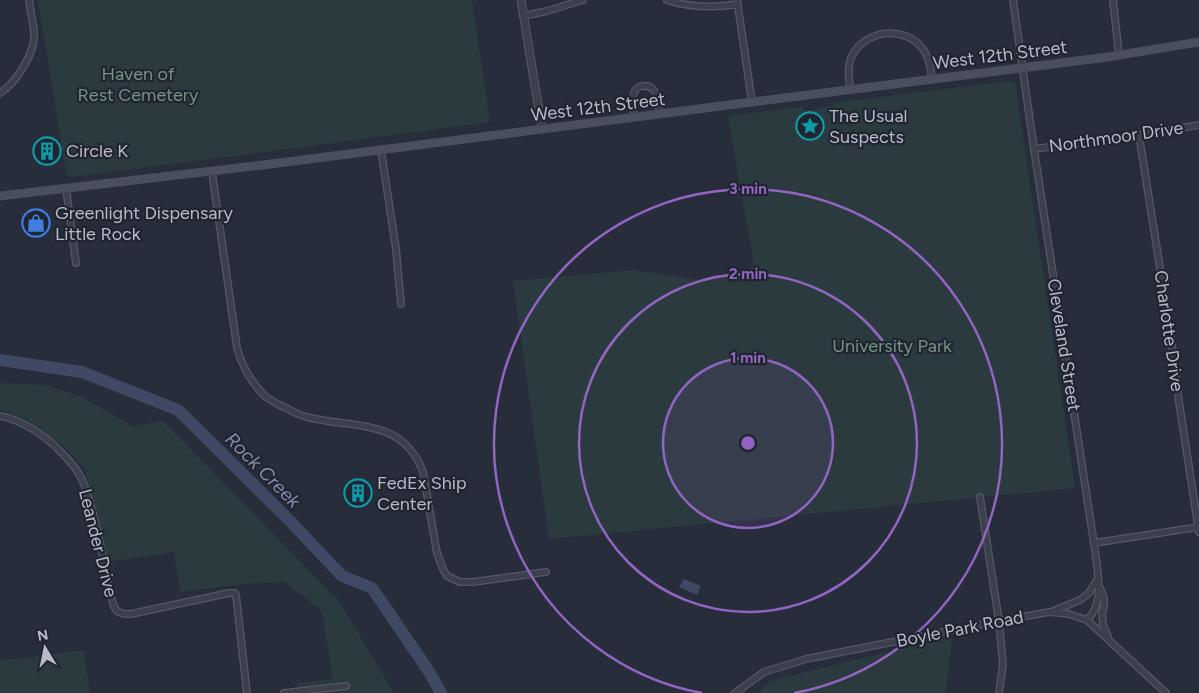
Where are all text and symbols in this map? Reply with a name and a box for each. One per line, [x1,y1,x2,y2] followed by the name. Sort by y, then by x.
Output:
[932,36,1069,74] street label: West 12th Street
[78,63,199,106] park label: Haven of Rest Cemetery
[530,88,667,126] street label: West 12th Street
[829,105,908,148] place label: The Usual Suspects
[795,111,825,141] place icon: The Usual Suspects
[1047,117,1185,157] street label: Northmoor Drive
[32,136,62,166] building icon: Circle K
[66,140,128,162] place label: Circle K
[729,180,767,198] text: 3 min
[55,202,234,245] place label: Greenlight Dispensary Little Rock
[21,208,51,238] shop icon: Greenlight Dispensary Little Rock
[729,265,767,283] text: 2 min
[1150,269,1188,393] street label: Charlotte Drive
[1043,277,1085,413] street label: Cleveland Street
[832,335,952,357] park label: University Park
[730,349,766,367] text: 1 min
[220,427,306,513] water label: Rock Creek
[739,434,757,452] centre of rings
[377,472,467,515] place label: FedEx Ship Center
[343,478,373,508] building icon: FedEx Ship Center
[74,487,122,600] street label: Leander Drive
[895,606,1025,652] street label: Boyle Park Road
[20,623,70,673] north arrow
[36,626,50,645] text: N

